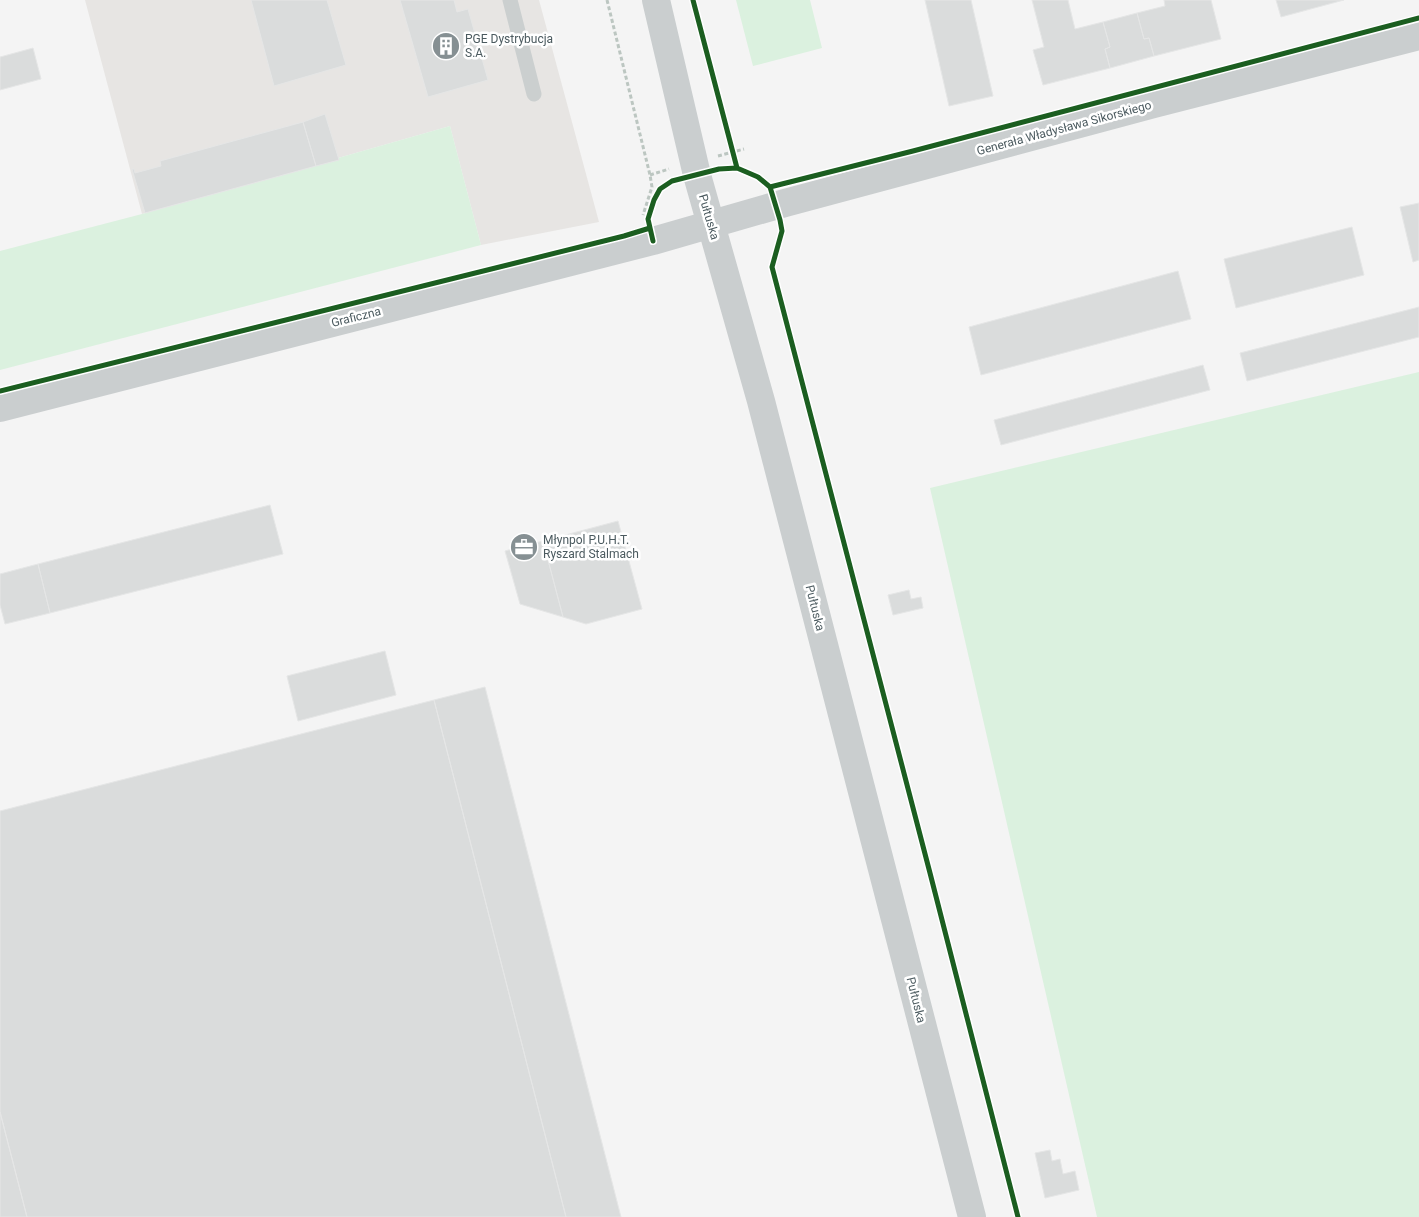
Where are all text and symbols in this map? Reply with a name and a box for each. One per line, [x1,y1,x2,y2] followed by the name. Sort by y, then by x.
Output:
[431,31,461,61] building icon: PGE Dystrybucja S.A.
[465,32,553,60] place label: PGE Dystrybucja S.A.
[975,98,1153,158] street label: Generała Władysława Sikorskiego
[696,193,722,241] street label: Pułtuska
[330,304,382,330] street label: Graficzna
[509,532,539,562] office icon: Młynpol P.U.H.T. Ryszard Stalmach
[543,533,639,561] place label: Młynpol P.U.H.T. Ryszard Stalmach
[803,584,827,632] street label: Pułtuska
[904,976,928,1024] street label: Pułtuska

